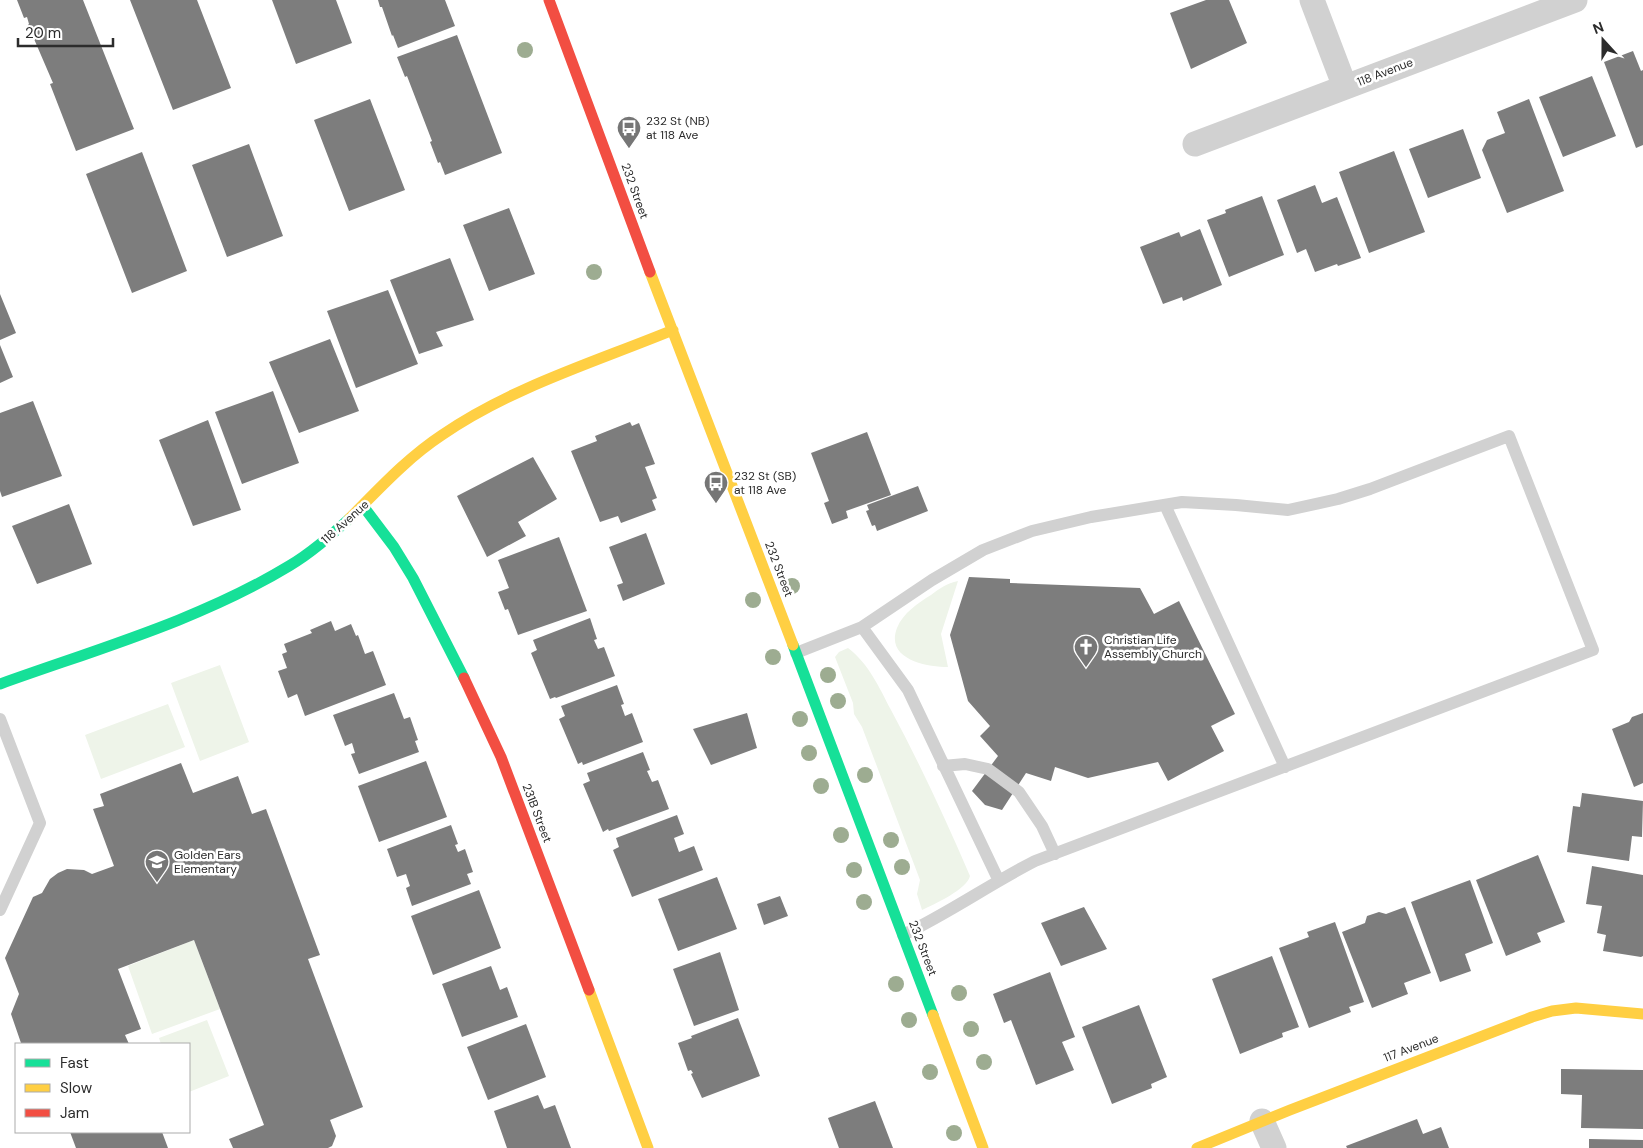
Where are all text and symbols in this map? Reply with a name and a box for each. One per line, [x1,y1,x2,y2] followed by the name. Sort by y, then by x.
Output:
[18,15,112,47] scale bar
[1578,15,1628,65] north arrow
[1590,18,1606,38] text: N
[25,23,61,43] text: 20 m
[1355,54,1415,90] street label: 118 Avenue
[646,113,709,143] place label: 232 St (NB) at 118 Ave
[616,115,642,149] bus stop icon: 232 St (NB) at 118 Ave
[618,161,653,221] street label: 232 Street
[734,468,796,498] place label: 232 St (SB) at 118 Ave
[703,470,729,504] bus stop icon: 232 St (SB) at 118 Ave
[318,496,372,548] street label: 118 Avenue
[761,539,797,599] street label: 232 Street
[1104,632,1202,662] place label: Christian Life Assembly Church
[1073,634,1099,668] church icon: Christian Life Assembly Church
[518,781,556,845] street label: 231B Street
[174,847,241,877] place label: Golden Ears Elementary
[144,849,170,883] school or university icon: Golden Ears Elementary
[905,918,941,978] street label: 232 Street
[1381,1030,1441,1066] street label: 117 Avenue
[15,1043,190,1133] legend
[60,1053,89,1073] text: Fast
[60,1078,93,1098] text: Slow
[60,1103,89,1123] text: Jam

